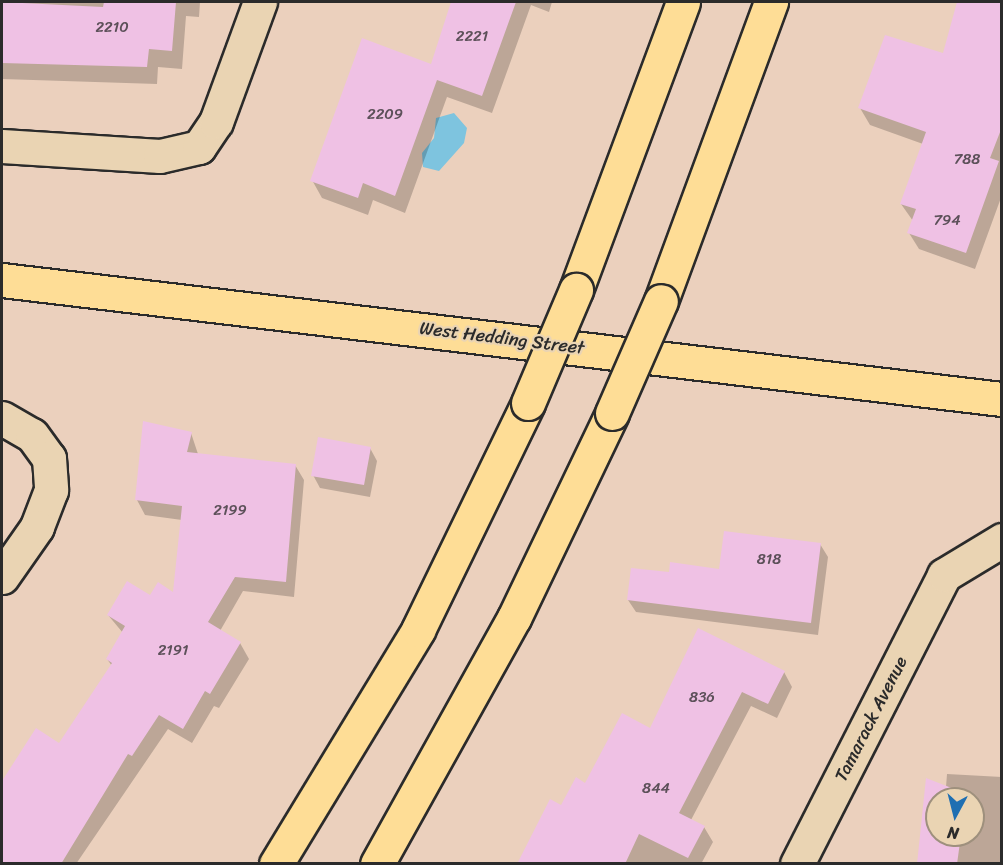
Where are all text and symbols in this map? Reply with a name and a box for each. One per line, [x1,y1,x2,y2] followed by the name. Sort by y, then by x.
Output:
[95,19,129,37] house number: 2210
[456,28,488,46] house number: 2221
[367,106,403,124] house number: 2209
[954,151,980,169] house number: 788
[933,212,961,230] house number: 794
[418,317,586,359] street label: West Hedding Street
[213,502,247,520] house number: 2199
[757,551,781,569] house number: 818
[158,642,188,660] house number: 2191
[830,653,912,785] street label: Tamarack Avenue
[689,689,715,707] house number: 836
[642,780,670,798] house number: 844
[925,787,985,847] north arrow
[946,818,960,848] text: N

